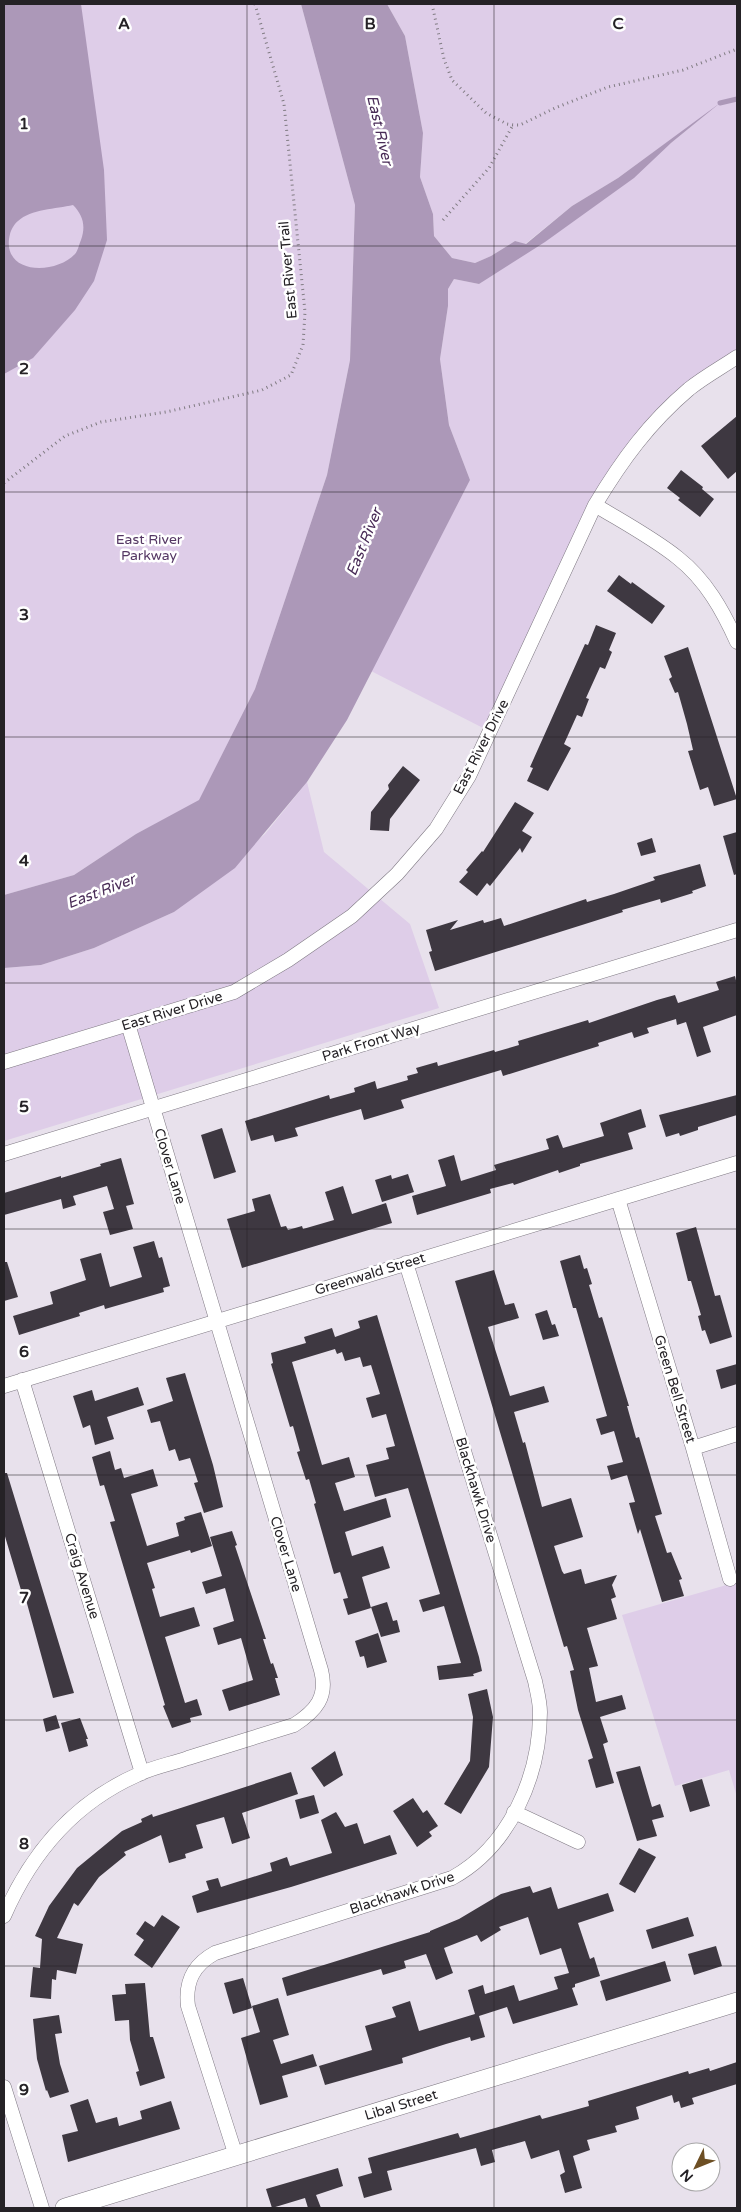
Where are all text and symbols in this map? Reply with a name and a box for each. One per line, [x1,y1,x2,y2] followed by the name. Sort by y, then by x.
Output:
[118,14,130,34] text: A
[364,14,376,34] text: B
[612,14,624,34] text: C
[363,93,397,169] water label: East River
[19,114,29,134] text: 1
[275,220,301,320] street label: East River Trail
[19,359,29,379] text: 2
[342,504,387,578] water label: East River
[116,531,183,564] park label: East River Parkway
[19,605,29,625] text: 3
[450,697,512,797] street label: East River Drive
[19,851,29,871] text: 4
[65,869,140,912] water label: East River
[120,988,225,1034] street label: East River Drive
[320,1019,422,1065] street label: Park Front Way
[19,1097,29,1117] text: 5
[150,1126,190,1206] street label: Clover Lane
[313,1249,428,1299] street label: Greenwald Street
[651,1333,700,1446] street label: Green Bell Street
[19,1342,29,1362] text: 6
[452,1435,500,1545] street label: Blackhawk Drive
[266,1514,306,1594] street label: Clover Lane
[61,1531,103,1621] street label: Craig Avenue
[19,1588,29,1608] text: 7
[19,1834,29,1854] text: 8
[347,1868,457,1918] street label: Blackhawk Drive
[19,2080,29,2100] text: 9
[362,2086,440,2124] street label: Libal Street
[671,2142,721,2192] north arrow
[677,2166,697,2185] text: N

